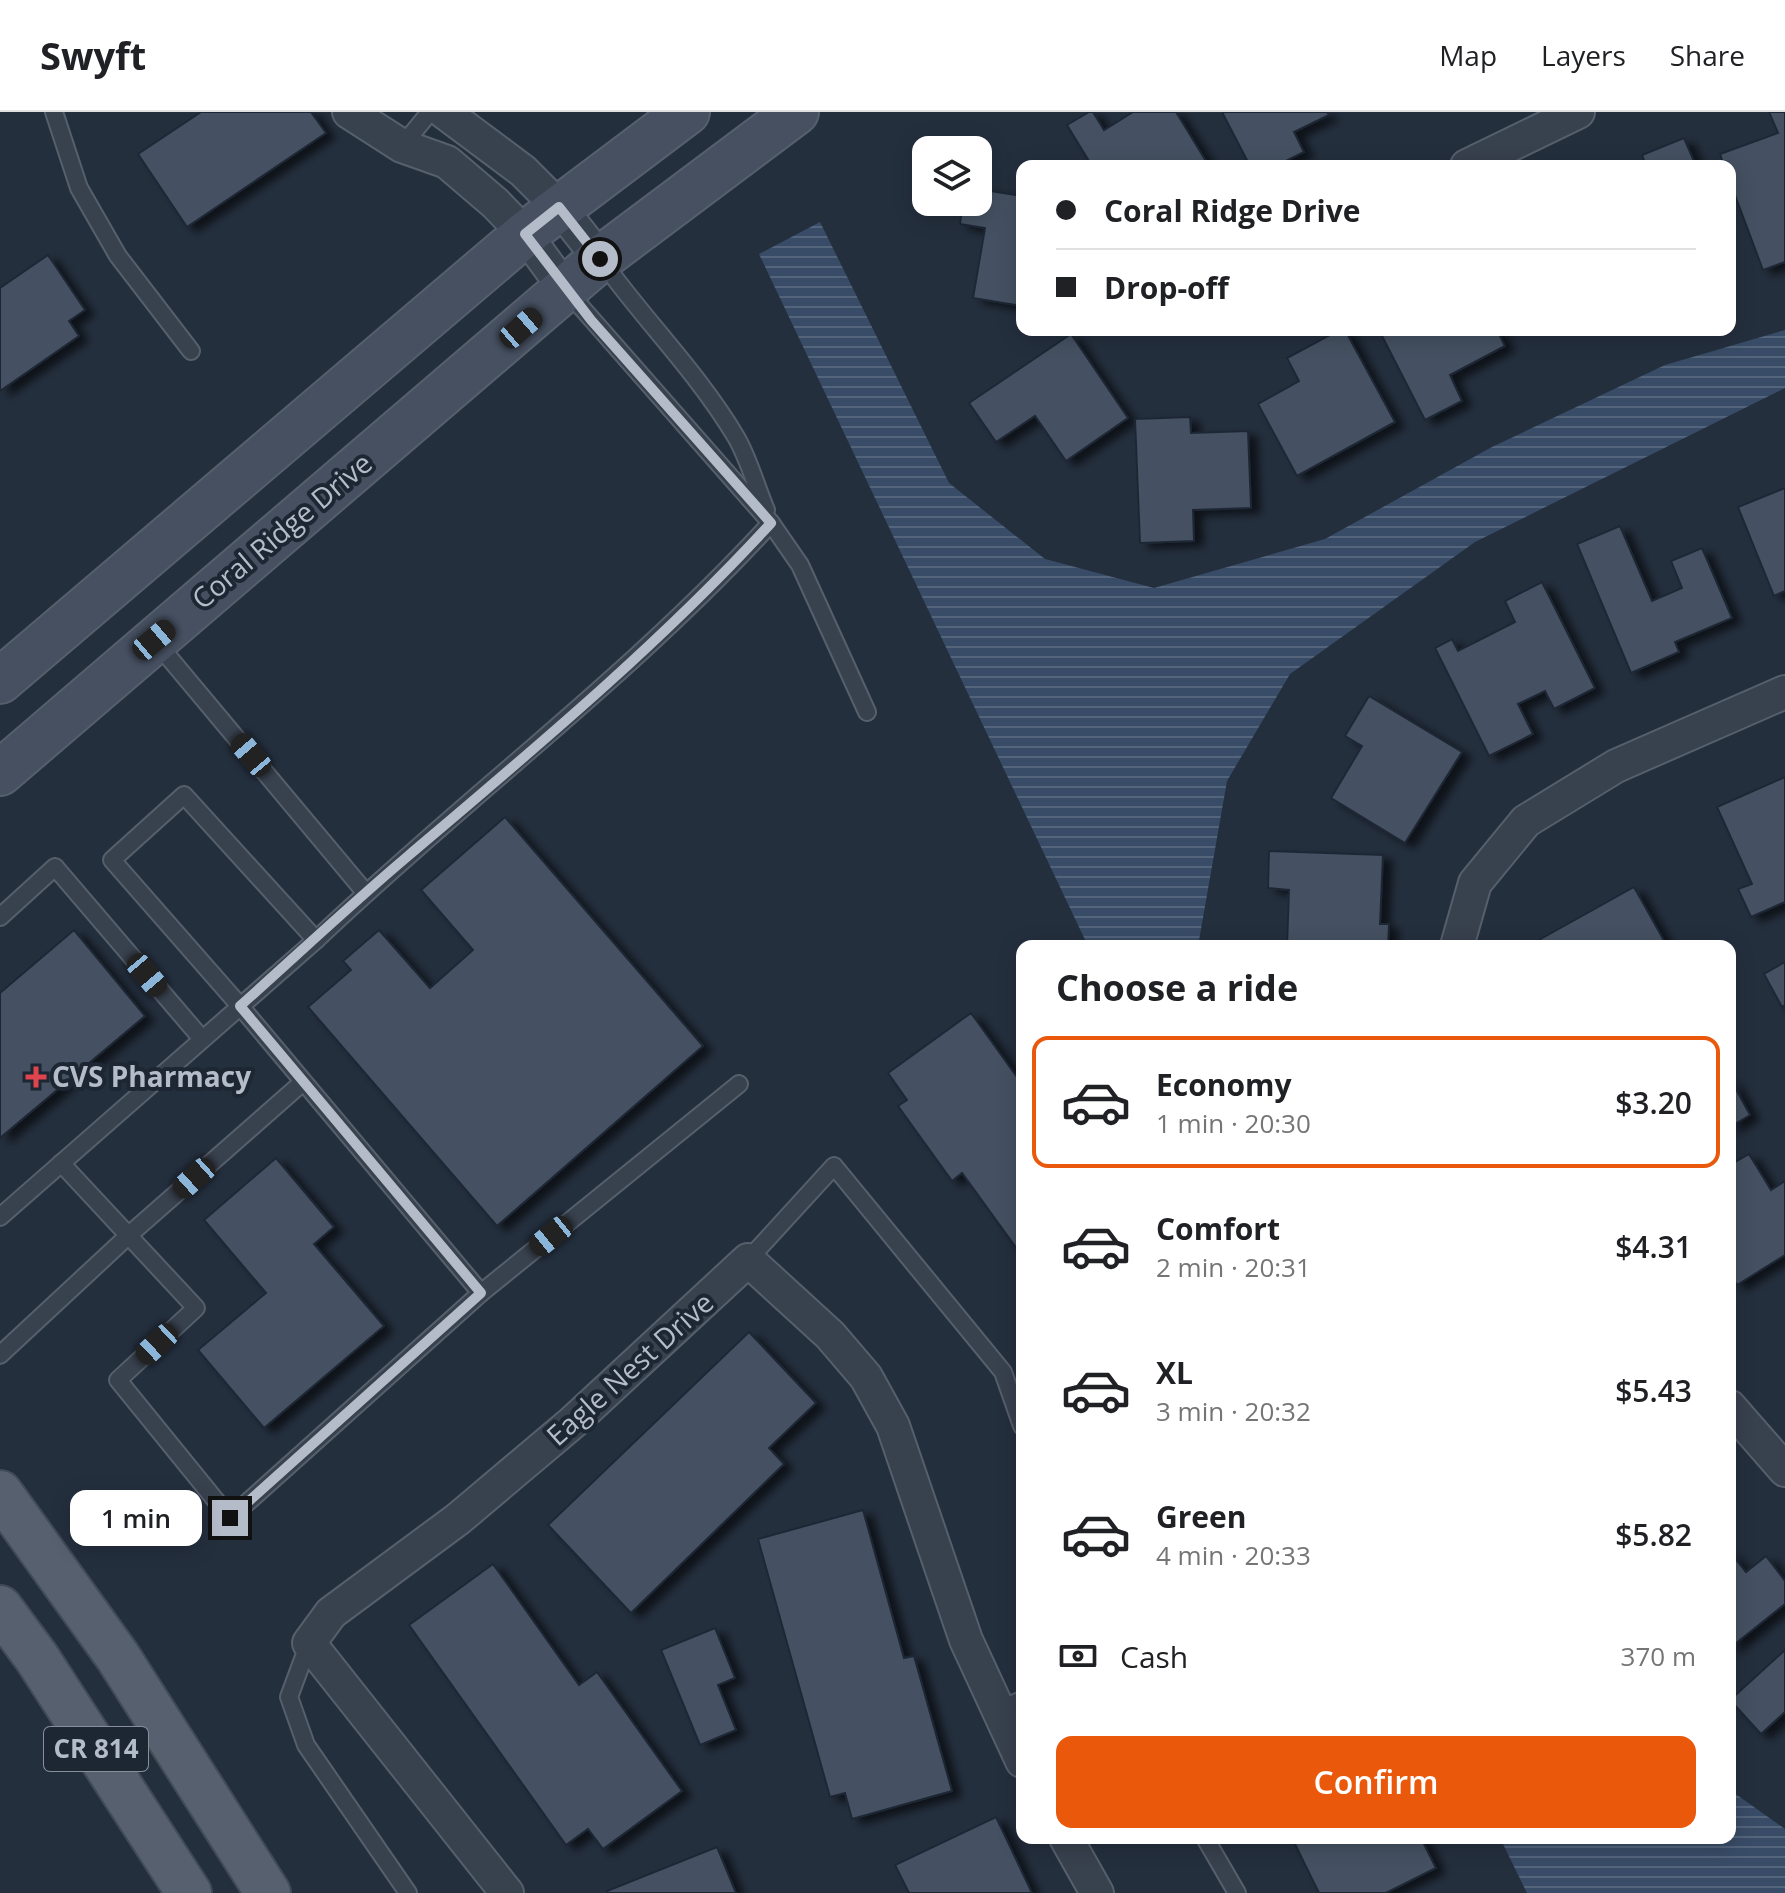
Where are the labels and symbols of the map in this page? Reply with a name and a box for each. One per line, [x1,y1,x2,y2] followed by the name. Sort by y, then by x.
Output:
[582,241,618,277] route start
[495,303,547,353] car
[183,444,379,617] street label: Coral Ridge Drive
[128,615,180,665] car
[226,729,276,781] car
[122,949,172,1001] car
[52,1057,251,1095] place label: CVS Pharmacy
[27,1068,45,1086] marker: CVS Pharmacy
[168,1153,220,1203] car
[525,1212,577,1260] car
[538,1283,721,1453] street label: Eagle Nest Drive
[131,1319,183,1369] car
[70,1490,202,1546] callout: 1 min
[212,1500,248,1536] route end
[44,1727,148,1771] road number: CR 814

